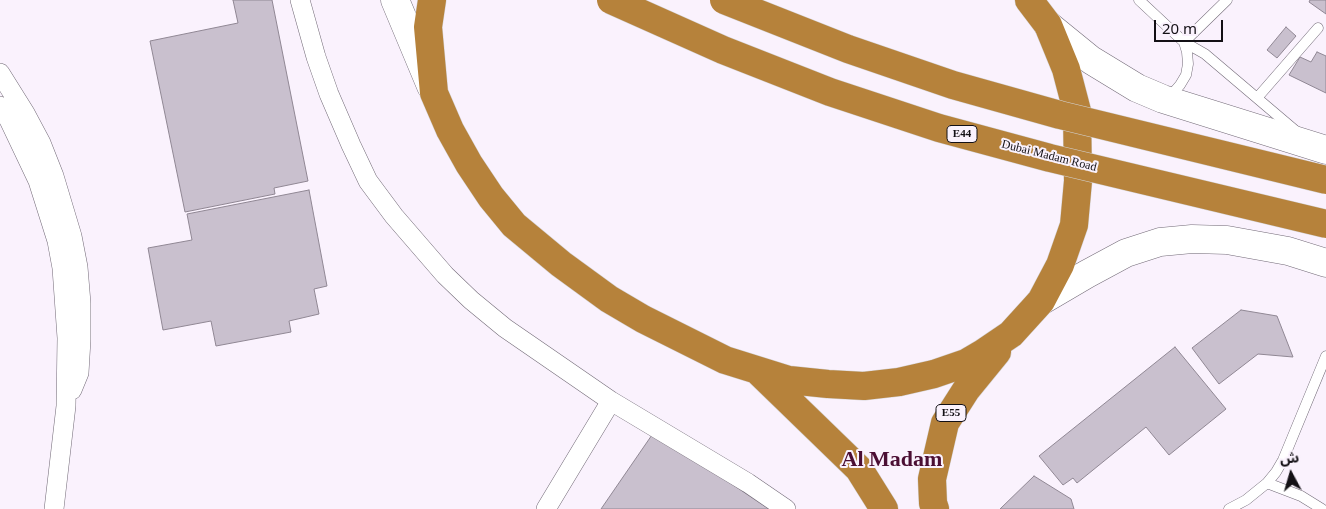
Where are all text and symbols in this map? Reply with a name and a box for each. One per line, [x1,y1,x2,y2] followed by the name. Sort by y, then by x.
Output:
[1156,10,1225,42] scale bar
[1162,13,1197,45] text: 20 m
[947,126,977,142] road number: E44
[993,136,1105,176] street label: Dubai Madam Road
[936,404,966,422] road number: E55
[1278,443,1300,474] text: ش
[837,447,947,473] district label: Al Madam
[1266,449,1316,499] north arrow

